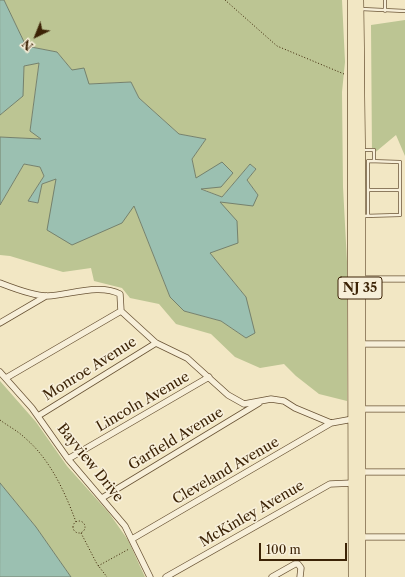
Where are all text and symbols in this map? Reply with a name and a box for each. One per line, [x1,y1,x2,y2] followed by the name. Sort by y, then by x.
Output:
[16,16,56,56] north arrow
[20,36,36,53] text: N
[338,277,382,299] road number: NJ 35
[40,334,140,404] street label: Monroe Avenue
[94,369,192,435] street label: Lincoln Avenue
[126,404,226,474] street label: Garfield Avenue
[53,421,127,505] street label: Bayview Drive
[170,434,282,508] street label: Cleveland Avenue
[197,477,307,551] street label: McKinley Avenue
[261,535,349,561] scale bar
[266,542,301,557] text: 100 m

